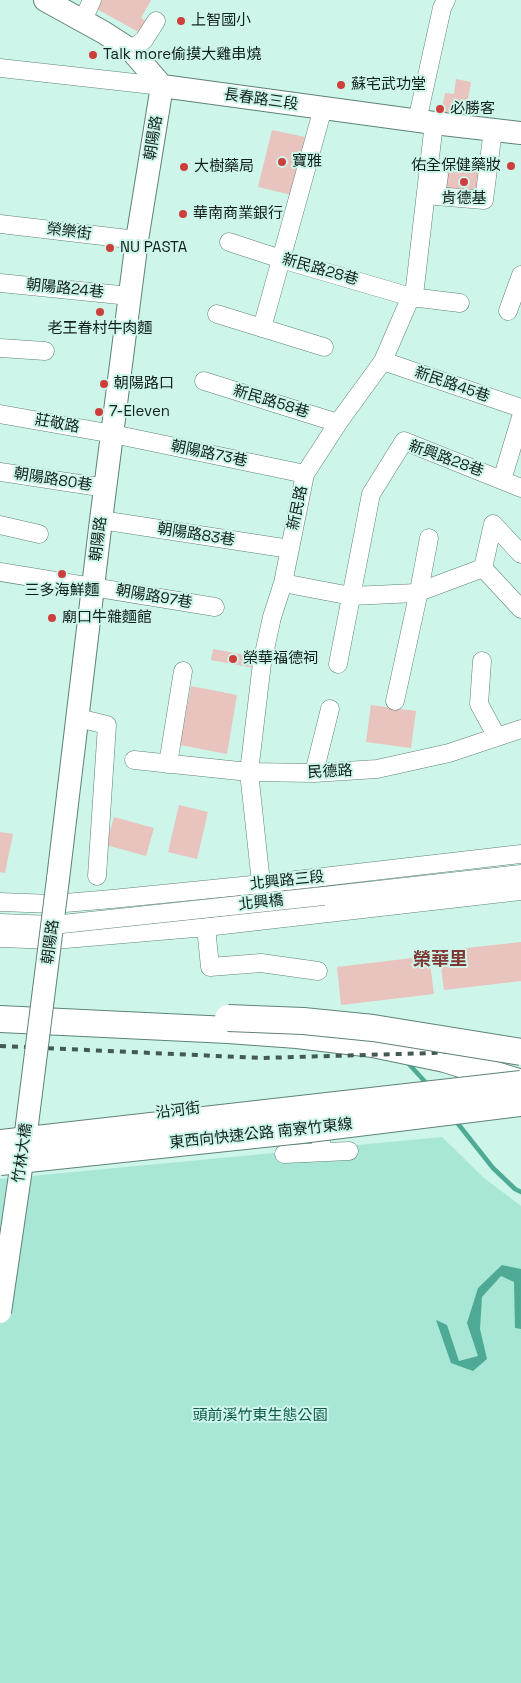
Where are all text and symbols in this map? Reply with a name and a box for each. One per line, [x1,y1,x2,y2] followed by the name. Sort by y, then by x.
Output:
[191,12,251,30] place label: 上智國小
[175,15,187,27] marker: 上智國小
[103,46,261,64] place label: Talk more偷摸大雞串燒
[87,49,99,61] marker: Talk more偷摸大雞串燒
[351,76,426,94] place label: 蘇宅武功堂
[335,79,347,91] marker: 蘇宅武功堂
[223,86,299,114] street label: 長春路三段
[450,100,495,118] place label: 必勝客
[434,103,446,115] marker: 必勝客
[142,114,166,162] street label: 朝陽路
[292,153,322,171] place label: 寶雅
[276,156,288,168] marker: 寶雅
[411,157,501,175] place label: 佑全保健藥妝
[194,158,254,176] place label: 大樹藥局
[505,160,517,172] marker: 佑全保健藥妝
[178,161,190,173] marker: 大樹藥局
[458,176,470,188] marker: 肯德基
[442,190,486,208] place label: 肯德基
[193,205,283,223] place label: 華南商業銀行
[177,208,189,220] marker: 華南商業銀行
[46,220,92,244] street label: 榮樂街
[120,239,187,257] place label: NU PASTA
[104,242,116,254] marker: NU PASTA
[280,251,360,289] street label: 新民路28巷
[25,276,105,302] street label: 朝陽路24巷
[94,306,106,318] marker: 老王眷村牛肉麵
[48,320,152,338] place label: 老王眷村牛肉麵
[412,364,492,406] street label: 新民路45巷
[114,375,174,393] place label: 朝陽路口
[98,378,110,390] marker: 朝陽路口
[231,382,311,422] street label: 新民路58巷
[109,403,170,421] place label: 7-Eleven
[93,406,105,418] marker: 7-Eleven
[33,411,81,437] street label: 莊敬路
[169,437,249,471] street label: 朝陽路73巷
[406,437,486,481] street label: 新興路28巷
[13,465,93,495] street label: 朝陽路80巷
[285,484,311,532] street label: 新民路
[87,516,111,562] street label: 朝陽路
[156,520,236,550] street label: 朝陽路83巷
[56,568,68,580] marker: 三多海鮮麵
[114,581,194,613] street label: 朝陽路97巷
[25,582,99,600] place label: 三多海鮮麵
[62,609,152,627] place label: 廟口牛雜麵館
[46,612,58,624] marker: 廟口牛雜麵館
[243,650,318,668] place label: 榮華福德祠
[227,653,239,665] marker: 榮華福德祠
[307,762,353,782] street label: 民德路
[249,868,325,894] street label: 北興路三段
[238,892,284,914] street label: 北興橋
[39,918,63,966] street label: 朝陽路
[413,949,467,971] district label: 榮華里
[155,1099,201,1123] street label: 沿河街
[169,1115,353,1153] street label: 東西向快速公路 南寮竹東線
[10,1122,36,1184] street label: 竹林大橋
[193,1407,327,1425] park label: 頭前溪竹東生態公園

